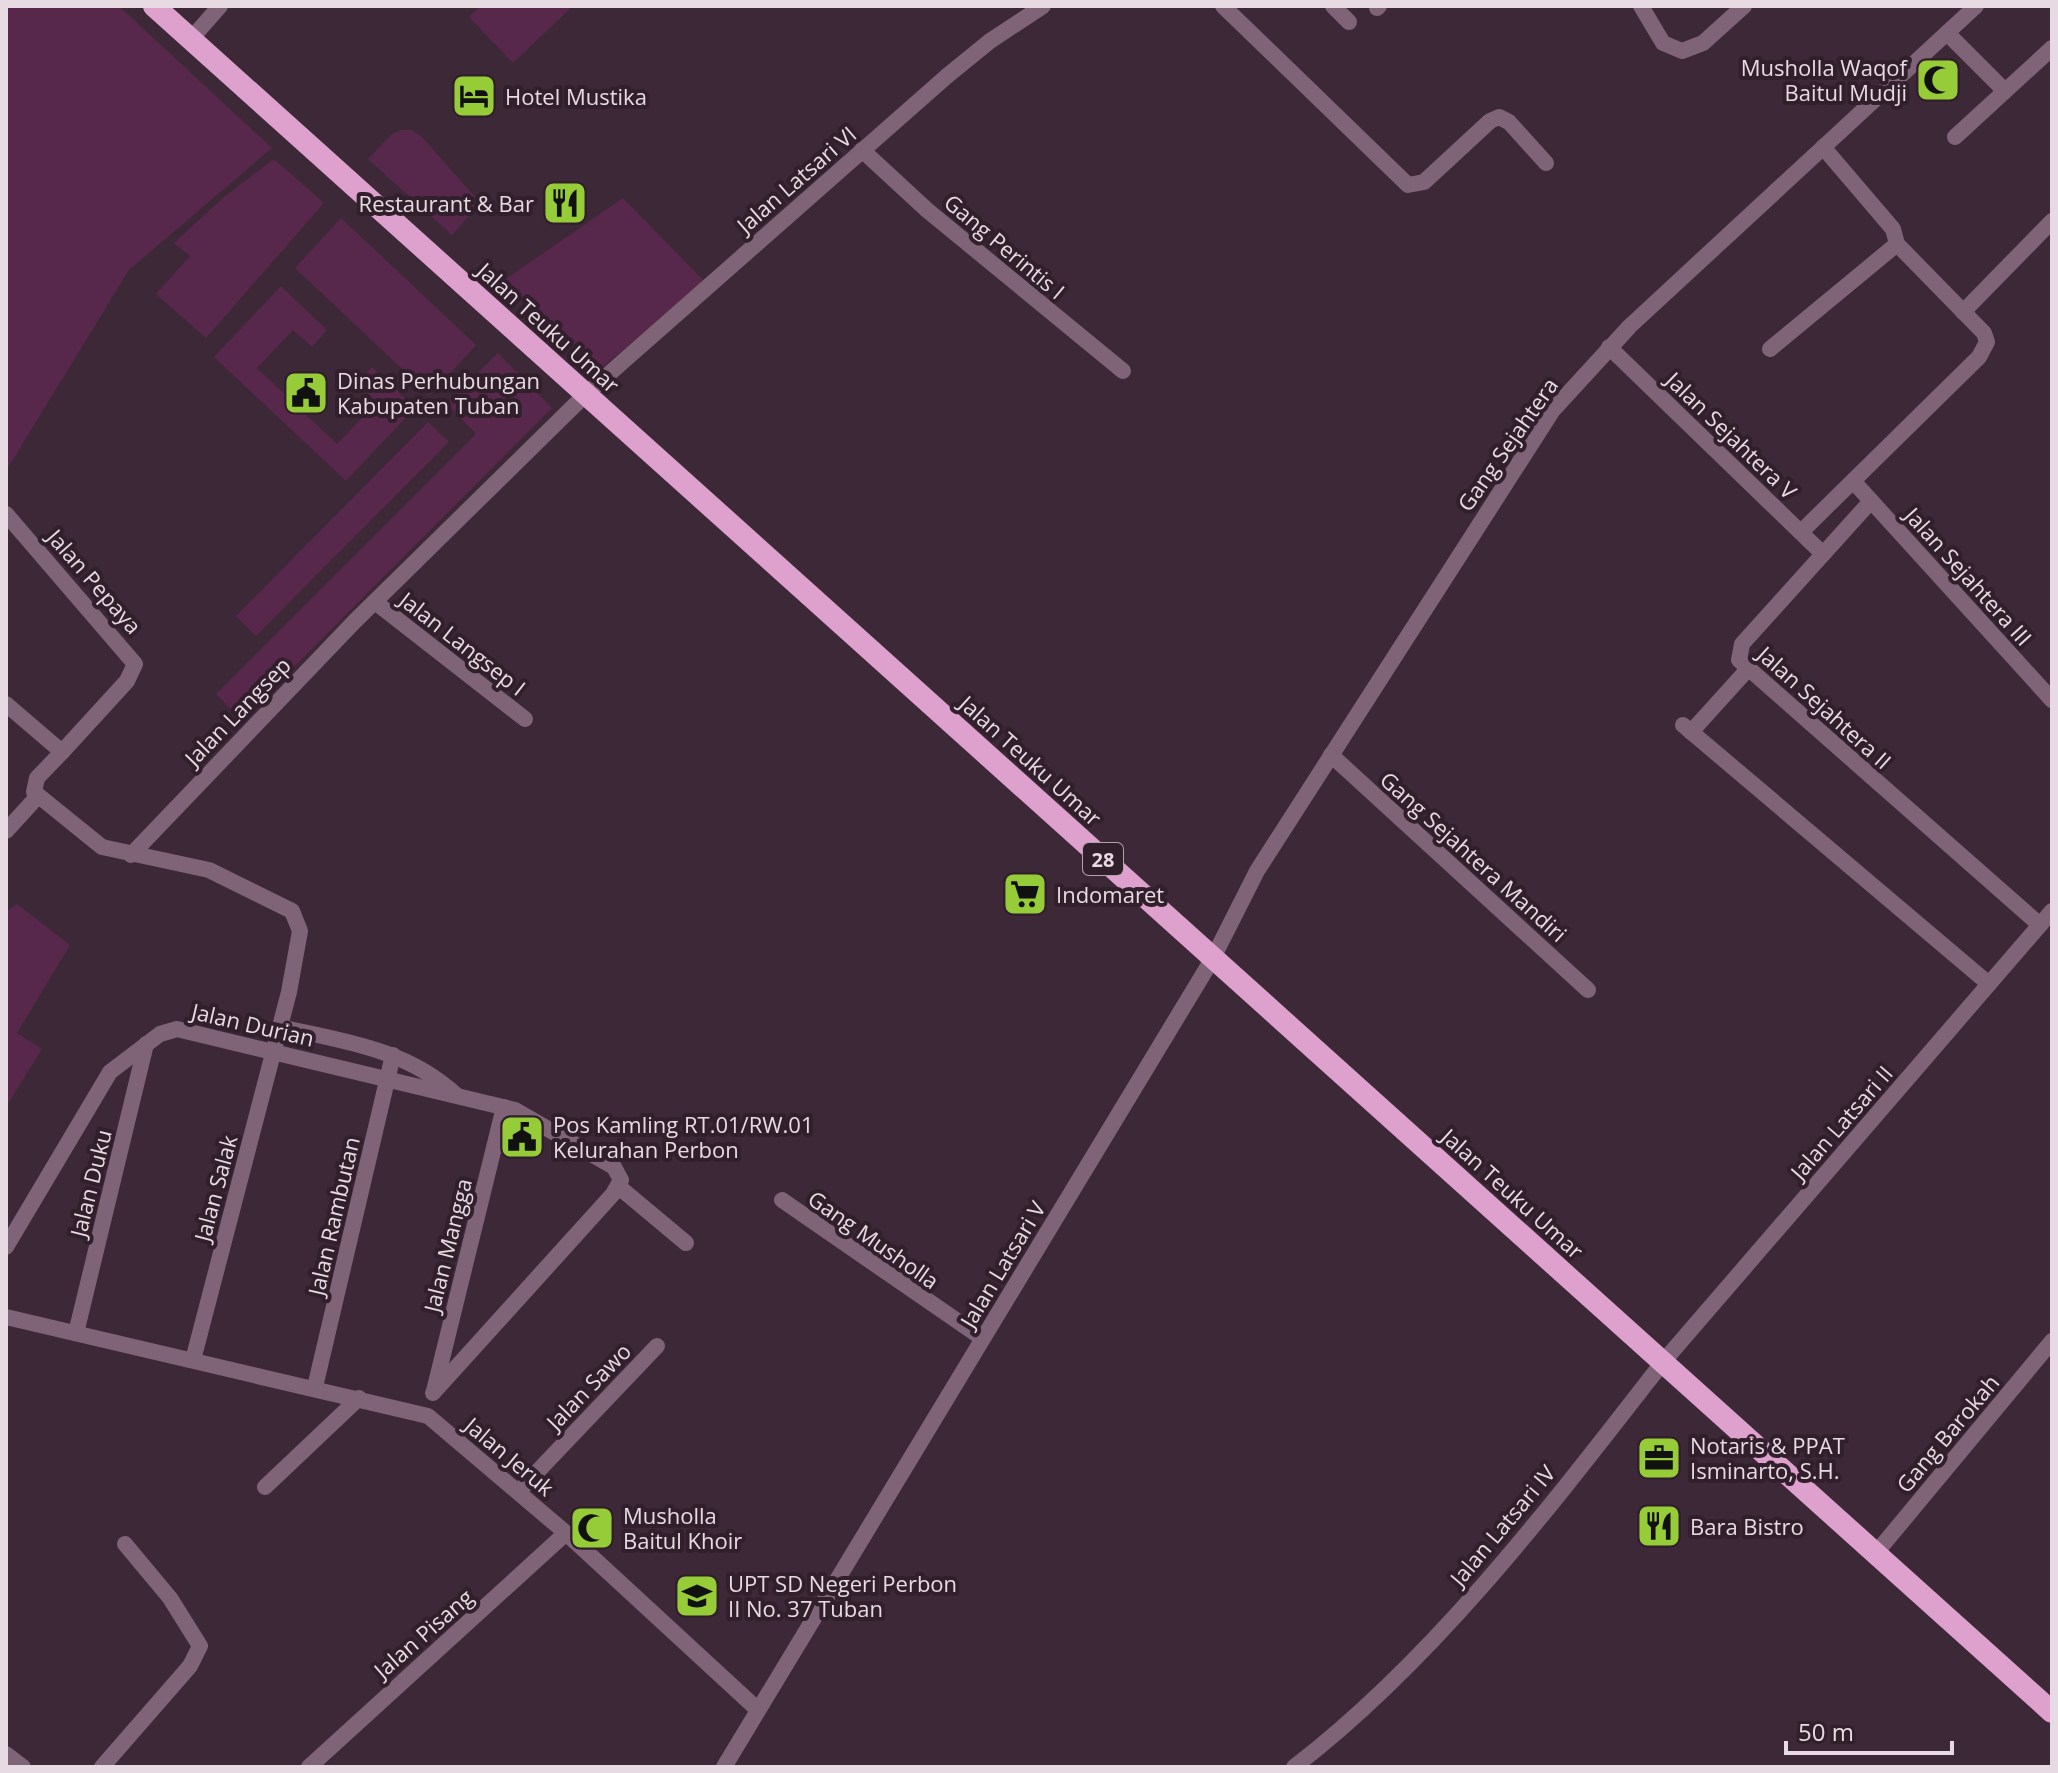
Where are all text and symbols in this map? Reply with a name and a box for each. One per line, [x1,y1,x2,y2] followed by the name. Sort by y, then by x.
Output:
[1741,52,1909,107] place label: Musholla Waqof Baitul Mudji
[1914,56,1962,104] mosque icon: Musholla Waqof Baitul Mudji
[450,72,498,120] hotel icon: Hotel Mustika
[505,81,647,111] place label: Hotel Mustika
[728,119,862,240] street label: Jalan Latsari VI
[541,179,589,227] restaurant icon: Restaurant & Bar
[938,187,1072,305] street label: Gang Perintis I
[359,188,534,218] place label: Restaurant & Bar
[470,254,626,399] street label: Jalan Teuku Umar
[1659,363,1805,506] street label: Jalan Sejahtera V
[337,365,540,420] place label: Dinas Perhubungan Kabupaten Tuban
[282,369,330,417] public building icon: Dinas Perhubungan Kabupaten Tuban
[1450,371,1564,517] street label: Gang Sejahtera
[1898,499,2039,652] street label: Jalan Sejahtera III
[40,521,149,640] street label: Jalan Pepaya
[392,583,532,702] street label: Jalan Langsep I
[1750,638,1898,775] street label: Jalan Sejahtera II
[176,650,297,773] street label: Jalan Langsep
[952,687,1108,832] street label: Jalan Teuku Umar
[1374,764,1574,948] street label: Gang Sejahtera Mandiri
[1083,843,1123,875] road number: 28
[1001,870,1049,918] supermarket icon: Indomaret
[1056,879,1164,909] place label: Indomaret
[187,995,317,1053] street label: Jalan Durian
[1782,1059,1899,1187] street label: Jalan Latsari II
[553,1109,814,1164] place label: Pos Kamling RT.01/RW.01 Kelurahan Perbon
[498,1113,546,1161] public building icon: Pos Kamling RT.01/RW.01 Kelurahan Perbon
[1434,1120,1590,1265] street label: Jalan Teuku Umar
[62,1126,118,1242] street label: Jalan Duku
[186,1131,244,1246] street label: Jalan Salak
[300,1134,366,1300] street label: Jalan Rambutan
[415,1175,478,1317] street label: Jalan Mangga
[803,1183,945,1295] street label: Gang Musholla
[951,1194,1052,1335] street label: Jalan Latsari V
[538,1336,637,1437] street label: Jalan Sawo
[1889,1368,2005,1498] street label: Gang Barokah
[458,1409,561,1502] street label: Jalan Jeruk
[1690,1430,1845,1485] place label: Notaris & PPAT Isminarto, S.H.
[1635,1434,1683,1482] office icon: Notaris & PPAT Isminarto, S.H.
[1441,1458,1562,1593] street label: Jalan Latsari IV
[623,1500,742,1555] place label: Musholla Baitul Khoir
[1635,1502,1683,1550] restaurant icon: Bara Bistro
[568,1504,616,1552] mosque icon: Musholla Baitul Khoir
[1690,1511,1804,1541] place label: Bara Bistro
[728,1568,957,1623] place label: UPT SD Negeri Perbon II No. 37 Tuban
[673,1572,721,1620] school or university icon: UPT SD Negeri Perbon II No. 37 Tuban
[366,1582,479,1686] street label: Jalan Pisang
[1786,1705,1952,1755] scale bar
[1798,1715,1854,1748] text: 50 m

